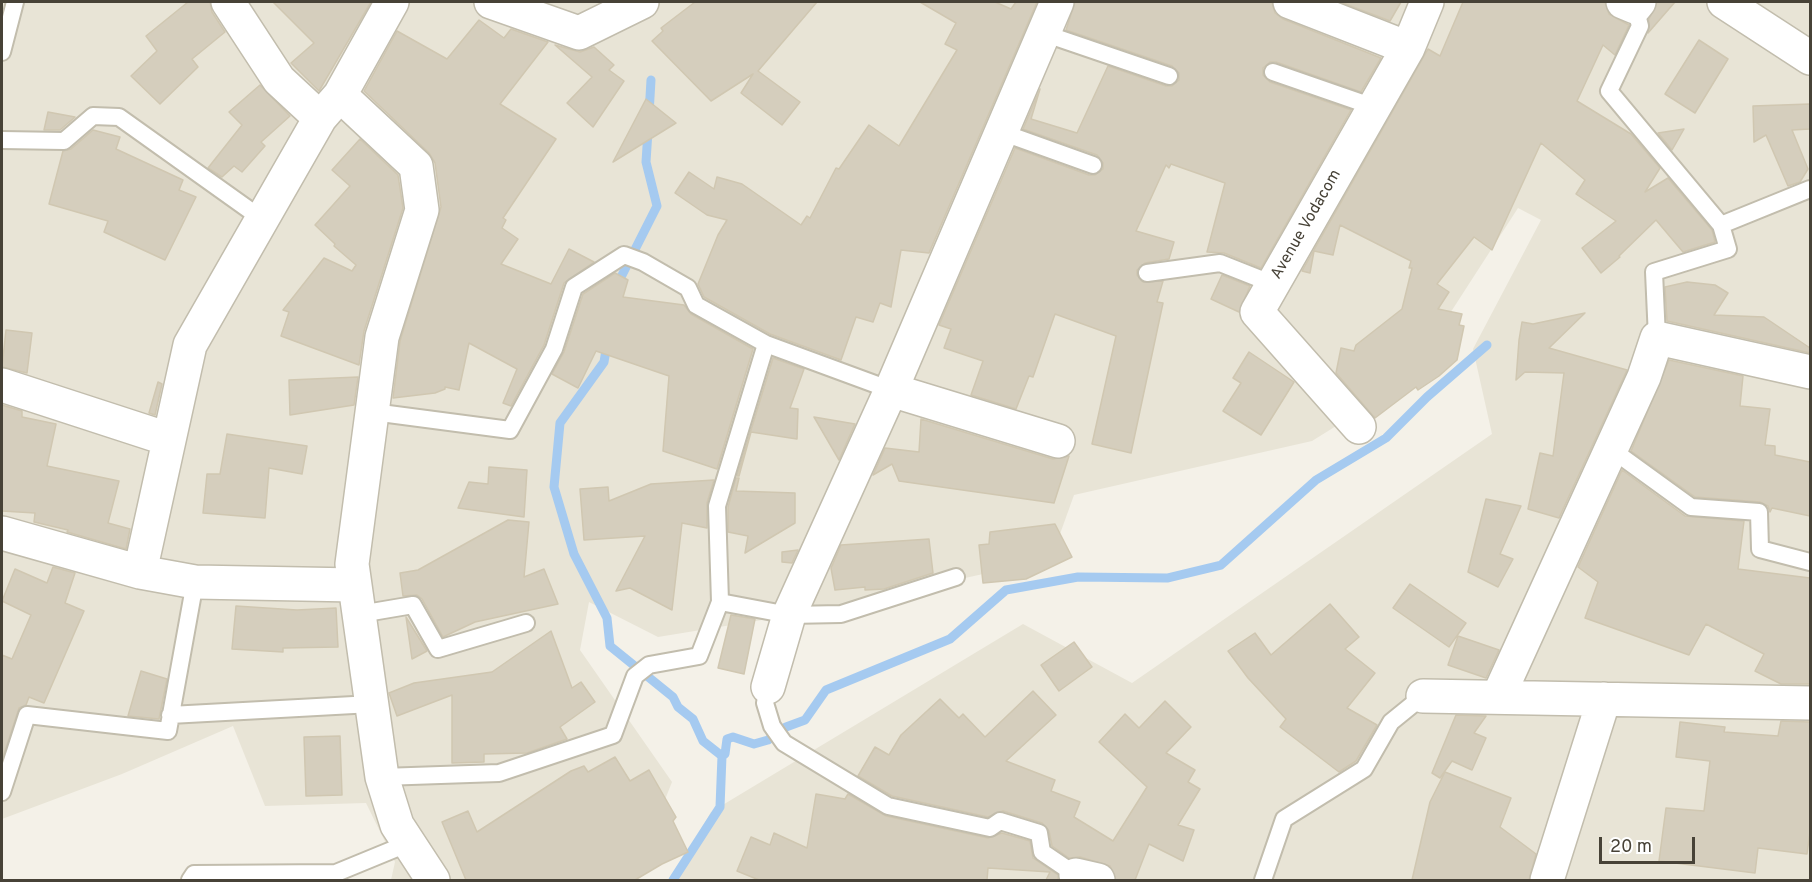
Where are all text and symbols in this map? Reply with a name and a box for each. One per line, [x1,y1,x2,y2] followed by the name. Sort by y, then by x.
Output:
[1268,167,1346,283] street label: Avenue Vodacom
[1602,825,1698,863] scale bar
[1610,836,1652,859] text: 20 m

